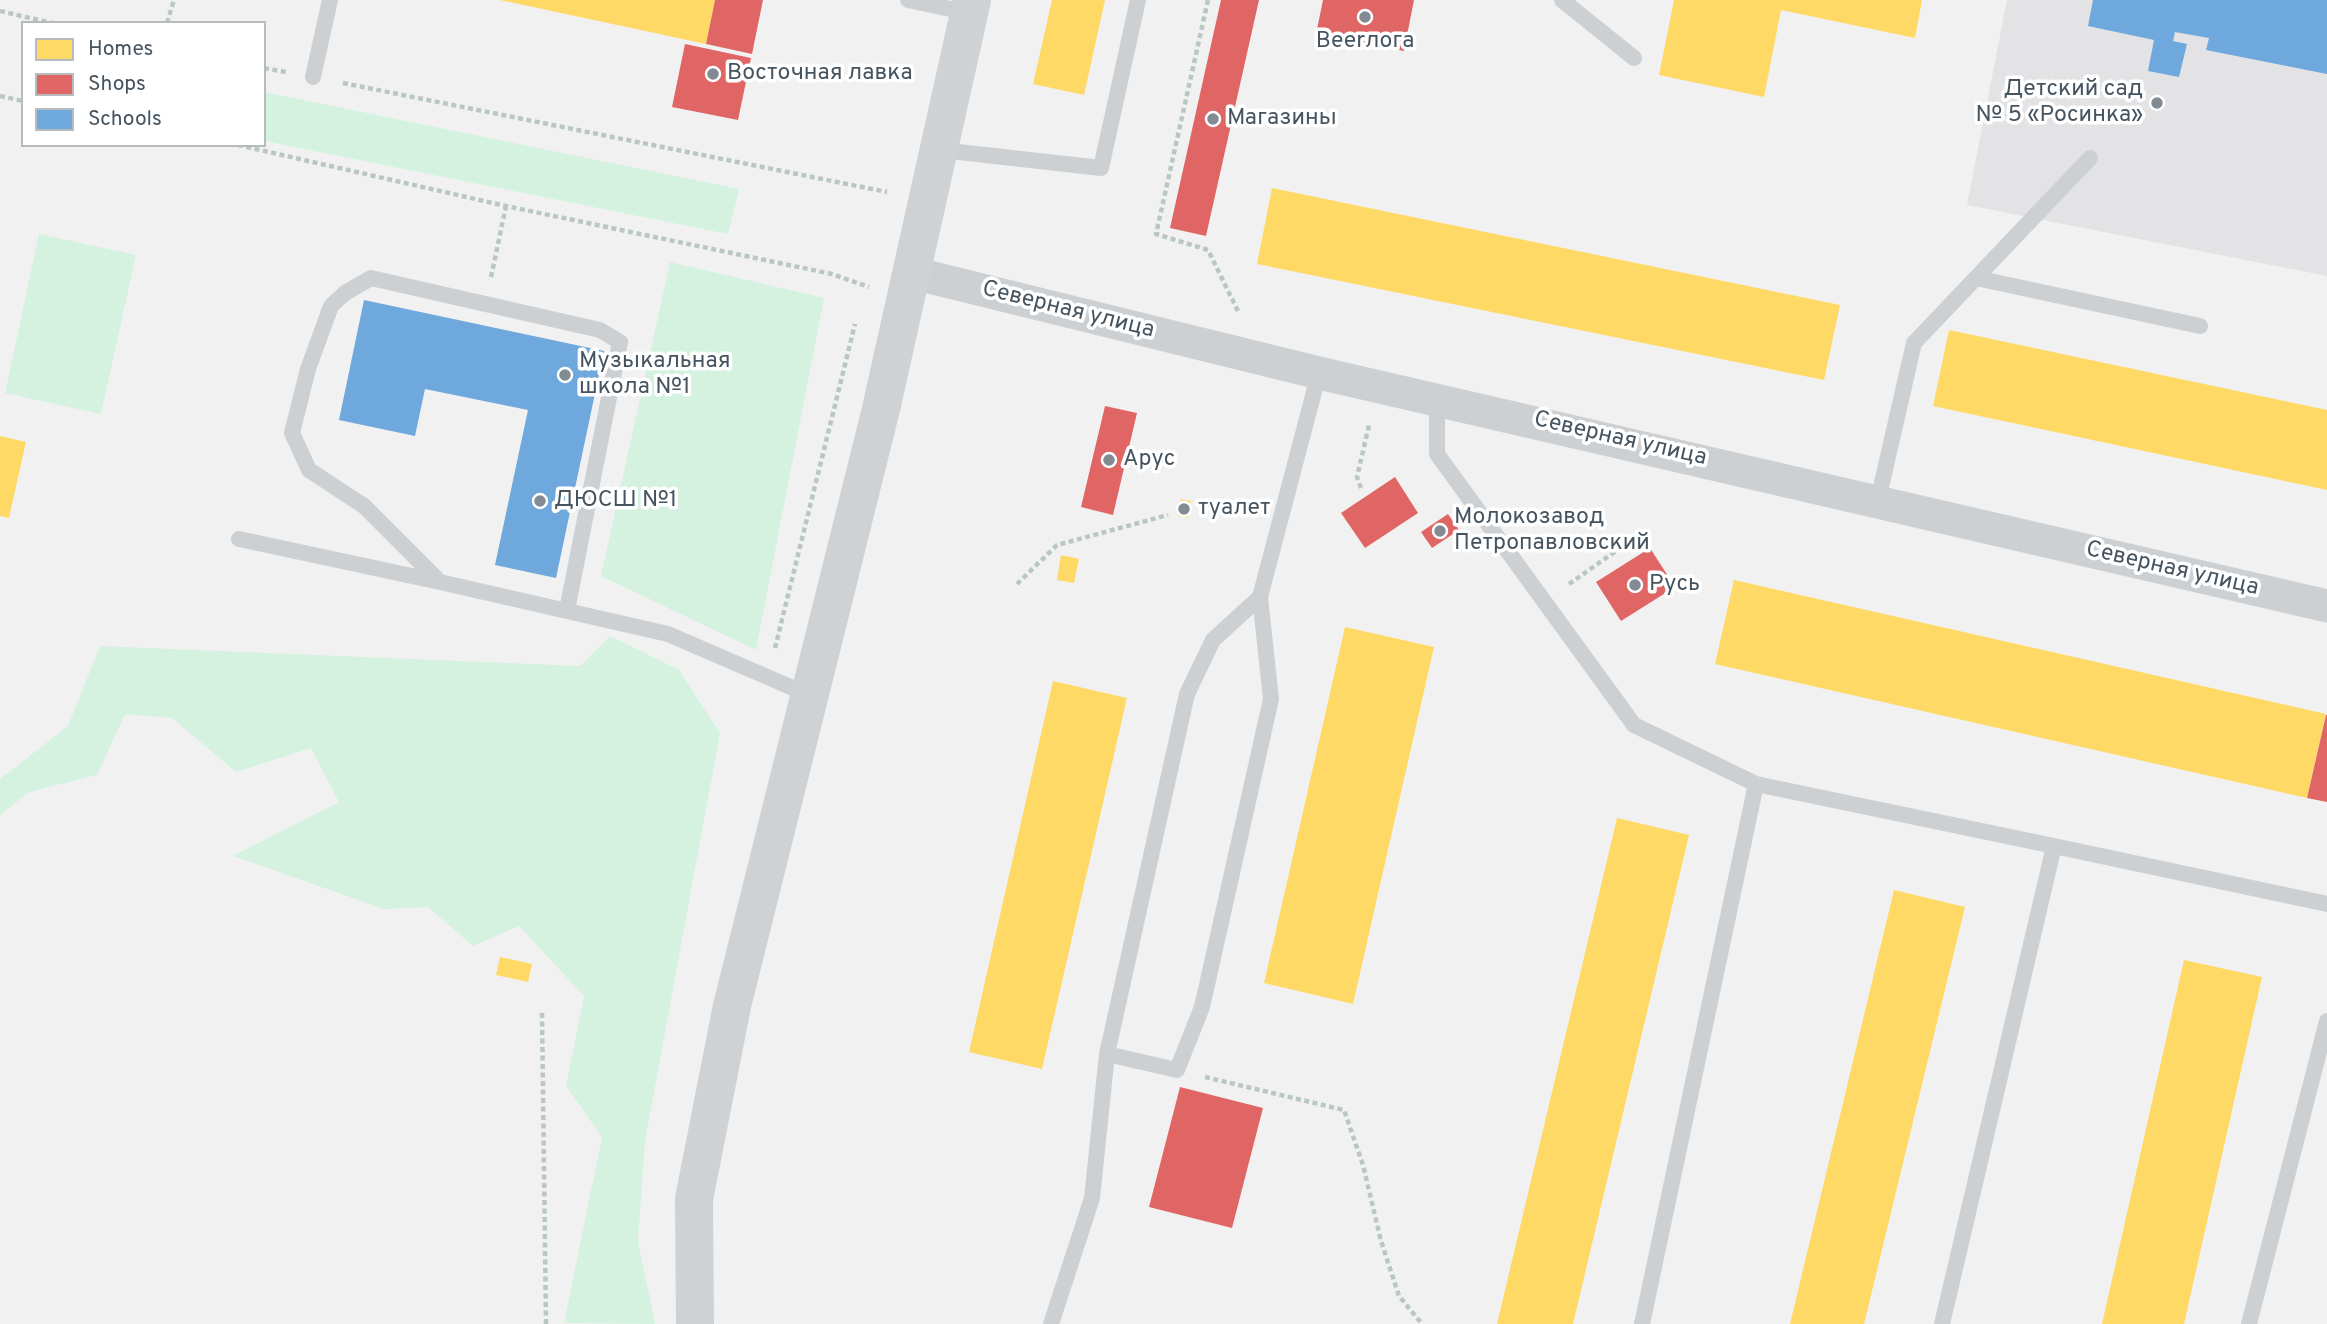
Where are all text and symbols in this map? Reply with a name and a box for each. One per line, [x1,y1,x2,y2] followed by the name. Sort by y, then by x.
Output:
[1357,9,1373,25] marker: Beerлога
[21,21,266,147] legend
[1316,28,1414,56] place label: Beerлога
[88,36,153,63] text: Homes
[727,60,913,88] place label: Восточная лавка
[705,66,721,82] marker: Восточная лавка
[88,71,146,98] text: Shops
[1976,76,2143,130] place label: Детский сад № 5 «Росинка»
[2149,95,2165,111] marker: Детский сад № 5 «Росинка»
[1227,105,1337,133] place label: Магазины
[88,106,162,133] text: Schools
[1205,111,1221,127] marker: Магазины
[979,276,1157,346] street label: Северная улица
[579,348,731,402] place label: Музыкальная школа №1
[557,367,573,383] marker: Музыкальная школа №1
[1531,407,1709,473] street label: Северная улица
[1123,446,1175,474] place label: Арус
[1101,452,1117,468] marker: Арус
[554,487,677,515] place label: ДЮСШ №1
[532,493,548,509] marker: ДЮСШ №1
[1198,495,1271,523] place label: туалет
[1176,501,1192,517] marker: туалет
[1454,504,1650,558] place label: Молокозавод Петропавловский
[1432,523,1448,539] marker: Молокозавод Петропавловский
[2083,537,2261,603] street label: Северная улица
[1649,571,1700,599] place label: Русь
[1627,577,1643,593] marker: Русь

